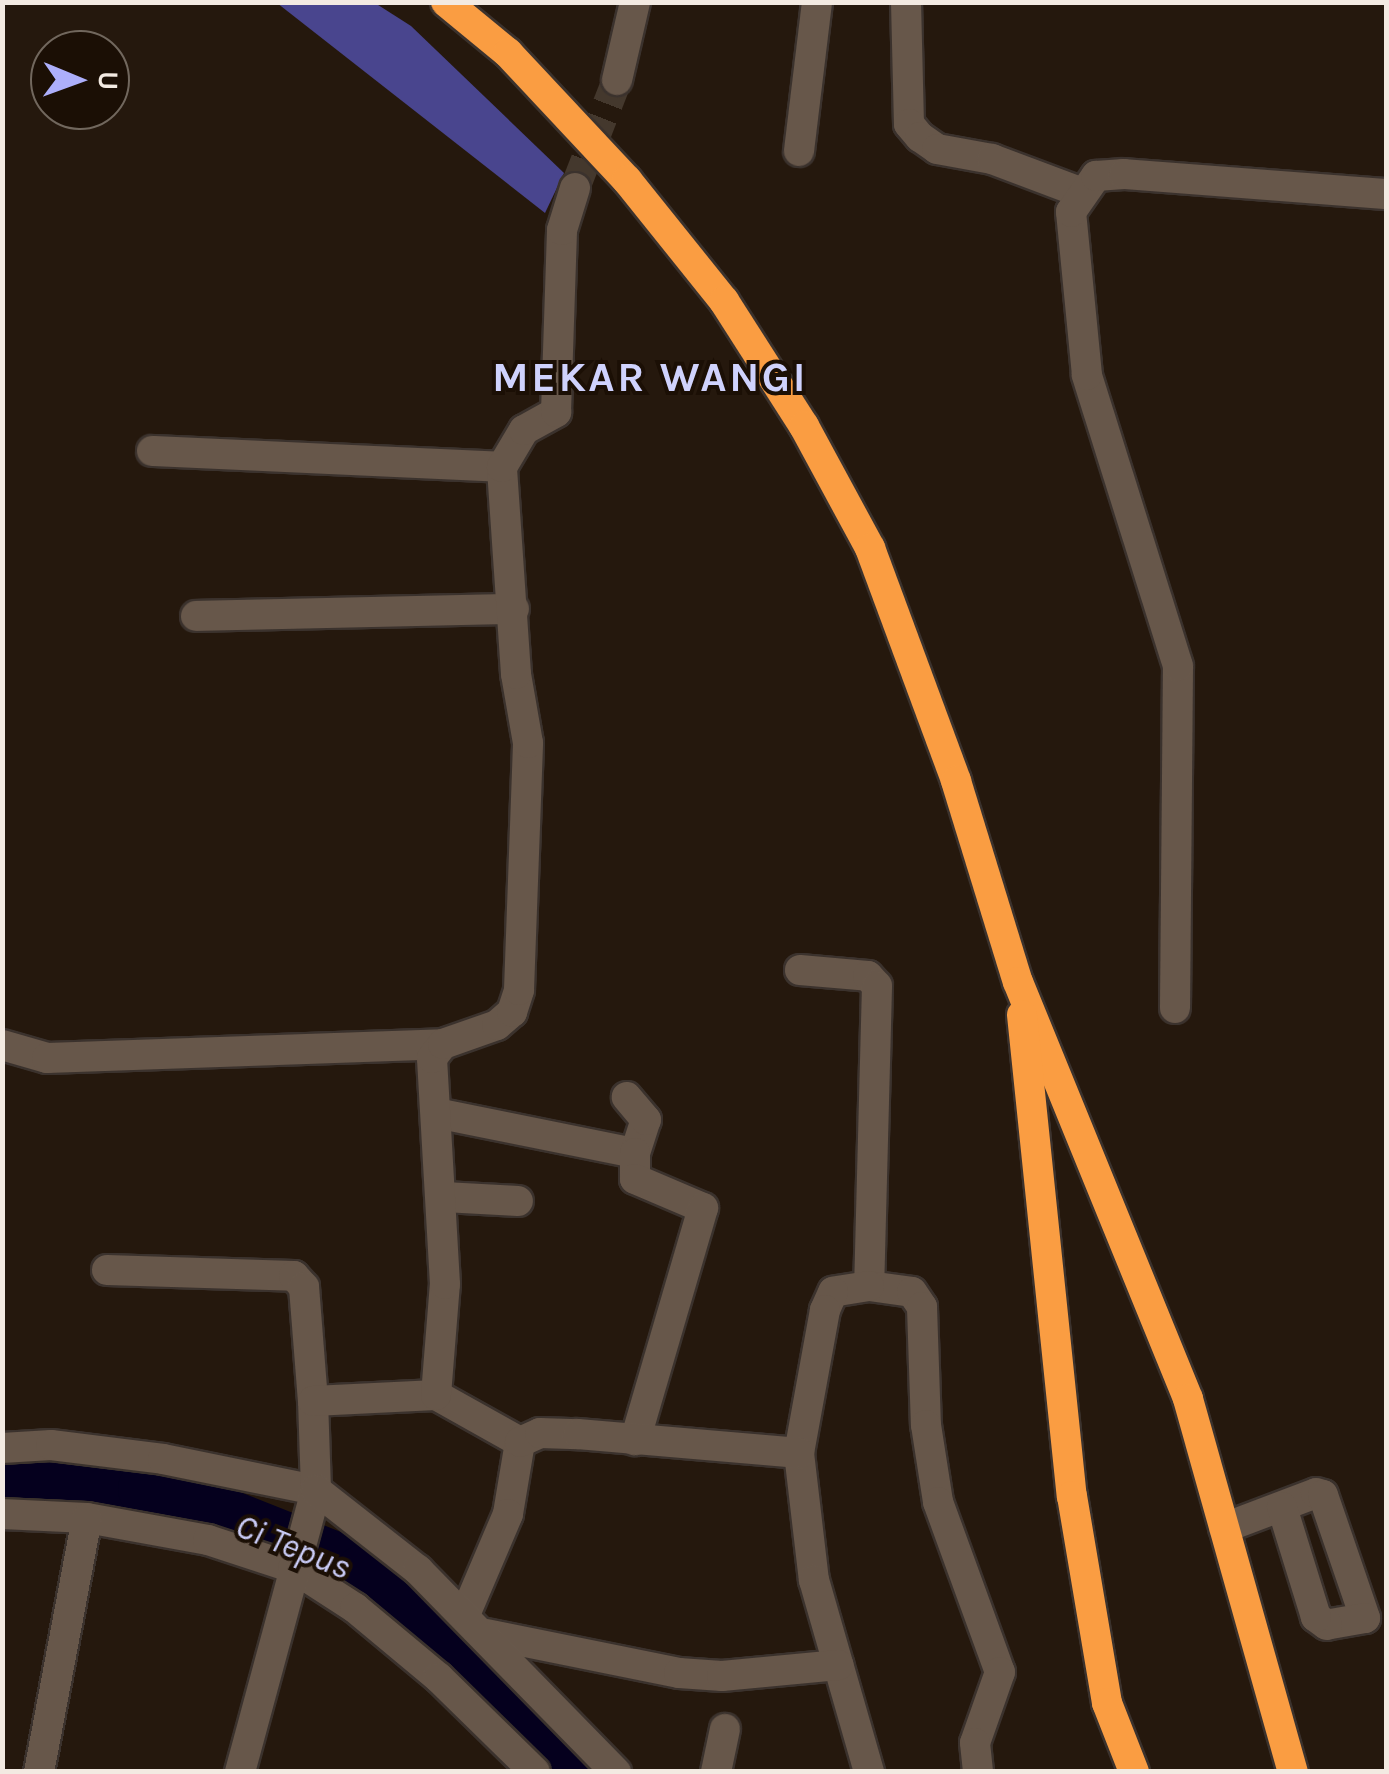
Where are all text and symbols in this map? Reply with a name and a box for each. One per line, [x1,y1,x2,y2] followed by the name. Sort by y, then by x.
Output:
[30,30,130,130] north arrow
[92,71,125,90] text: U
[492,352,808,402] district label: MEKAR WANGI
[229,1505,357,1589] water label: Ci Tepus

